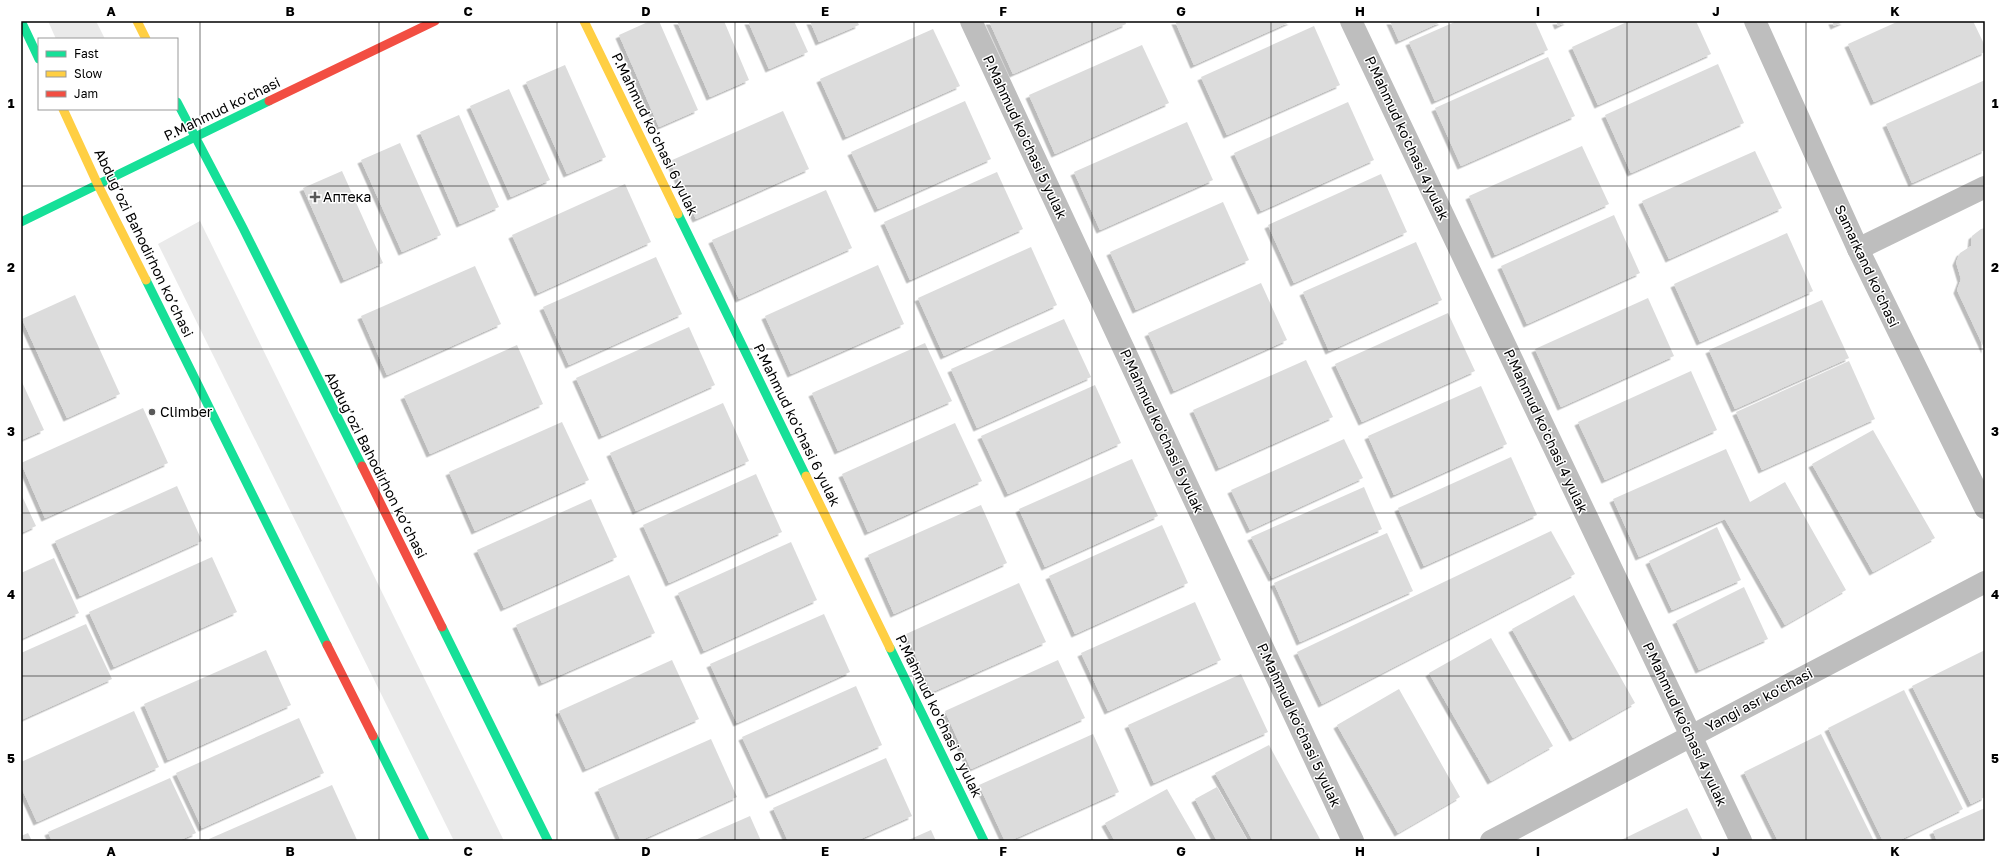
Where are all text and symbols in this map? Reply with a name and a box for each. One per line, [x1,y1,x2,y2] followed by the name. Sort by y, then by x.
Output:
[106,3,116,19] text: A
[285,3,295,19] text: B
[463,3,473,19] text: C
[641,3,651,19] text: D
[821,3,829,19] text: E
[999,3,1007,19] text: F
[1176,3,1186,19] text: G
[1355,3,1365,19] text: H
[1536,3,1540,19] text: I
[1712,3,1720,19] text: J
[1890,3,1900,19] text: K
[38,38,178,110] legend
[74,46,99,61] text: Fast
[609,50,702,218] street label: P.Mahmud ko'chasi 6 yulak
[980,52,1071,221] street label: P.Mahmud ko'chasi 5 yulak
[1362,53,1453,223] street label: P.Mahmud ko'chasi 4 yulak
[74,66,102,81] text: Slow
[161,73,283,144] street label: P.Mahmud ko'chasi
[74,86,98,101] text: Jam
[8,95,15,111] text: 1
[1992,95,1999,111] text: 1
[91,146,198,340] street label: Abdug’ozi Bahodirhon ko’chasi
[323,188,371,205] place label: Аптека
[310,192,320,202] marker: Аптека
[1832,202,1903,330] street label: Samarkand ko'chasi
[7,259,15,275] text: 2
[1991,259,1999,275] text: 2
[751,341,844,509] street label: P.Mahmud ko'chasi 6 yulak
[1117,346,1208,515] street label: P.Mahmud ko'chasi 5 yulak
[1501,346,1592,516] street label: P.Mahmud ko'chasi 4 yulak
[322,369,431,561] street label: Abdug’ozi Bahodirhon ko’chasi
[160,403,213,420] place label: Climber
[147,407,157,417] marker: Climber
[7,423,15,439] text: 3
[1991,423,1999,439] text: 3
[7,586,15,602] text: 4
[1991,586,1999,602] text: 4
[893,632,986,800] street label: P.Mahmud ko'chasi 6 yulak
[1640,639,1731,809] street label: P.Mahmud ko'chasi 4 yulak
[1254,640,1345,809] street label: P.Mahmud ko'chasi 5 yulak
[1702,664,1815,735] street label: Yangi asr ko'chasi
[7,750,15,766] text: 5
[1991,750,1999,766] text: 5
[106,843,116,859] text: A
[285,843,295,859] text: B
[463,843,473,859] text: C
[641,843,651,859] text: D
[821,843,829,859] text: E
[999,843,1007,859] text: F
[1176,843,1186,859] text: G
[1355,843,1365,859] text: H
[1536,843,1540,859] text: I
[1712,843,1720,859] text: J
[1890,843,1900,859] text: K

